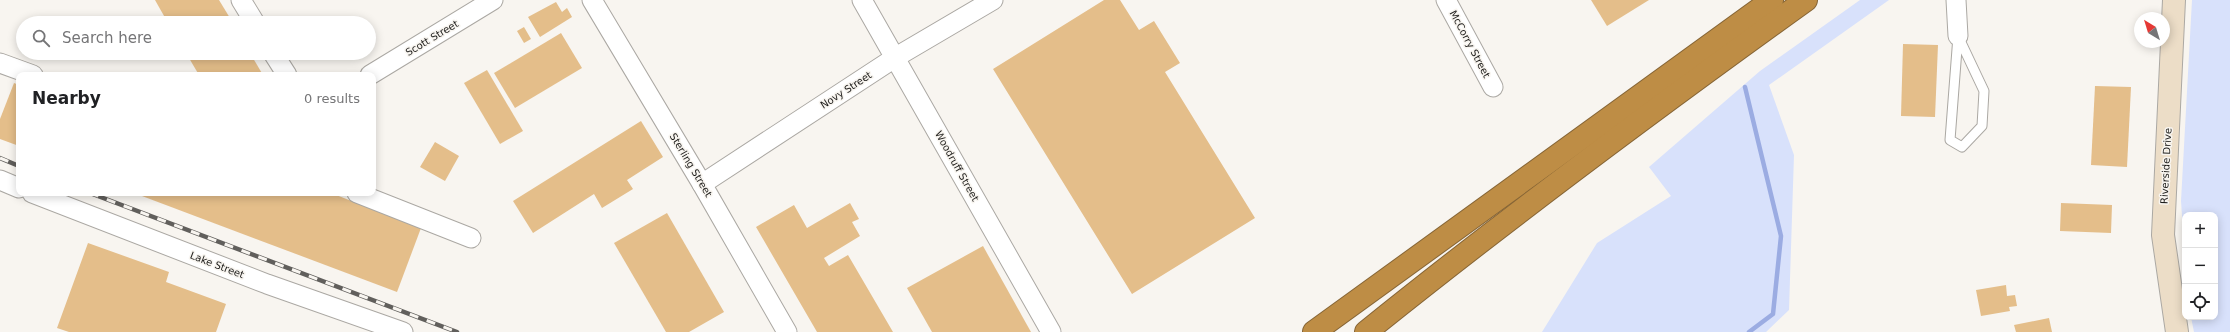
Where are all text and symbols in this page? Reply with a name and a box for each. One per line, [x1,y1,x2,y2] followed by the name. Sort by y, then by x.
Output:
[1448,8,1492,80] street label: McCorry Street
[2134,12,2170,48] north arrow
[16,16,376,60] search box
[404,18,460,58] street label: Scott Street
[30,27,52,49] icon: search
[62,29,152,47] text: Search here
[818,69,874,111] street label: Novy Street
[32,88,101,108] text: Nearby
[304,91,360,106] text: 0 results
[2159,128,2173,204] street label: Riverside Drive
[933,129,981,203] street label: Woodruff Street
[668,131,714,199] street label: Sterling Street
[2182,212,2218,320] map controls
[2182,212,2218,248] button: +
[2182,248,2218,284] button: −
[188,250,246,280] street label: Lake Street
[2182,284,2218,320] button: locate

